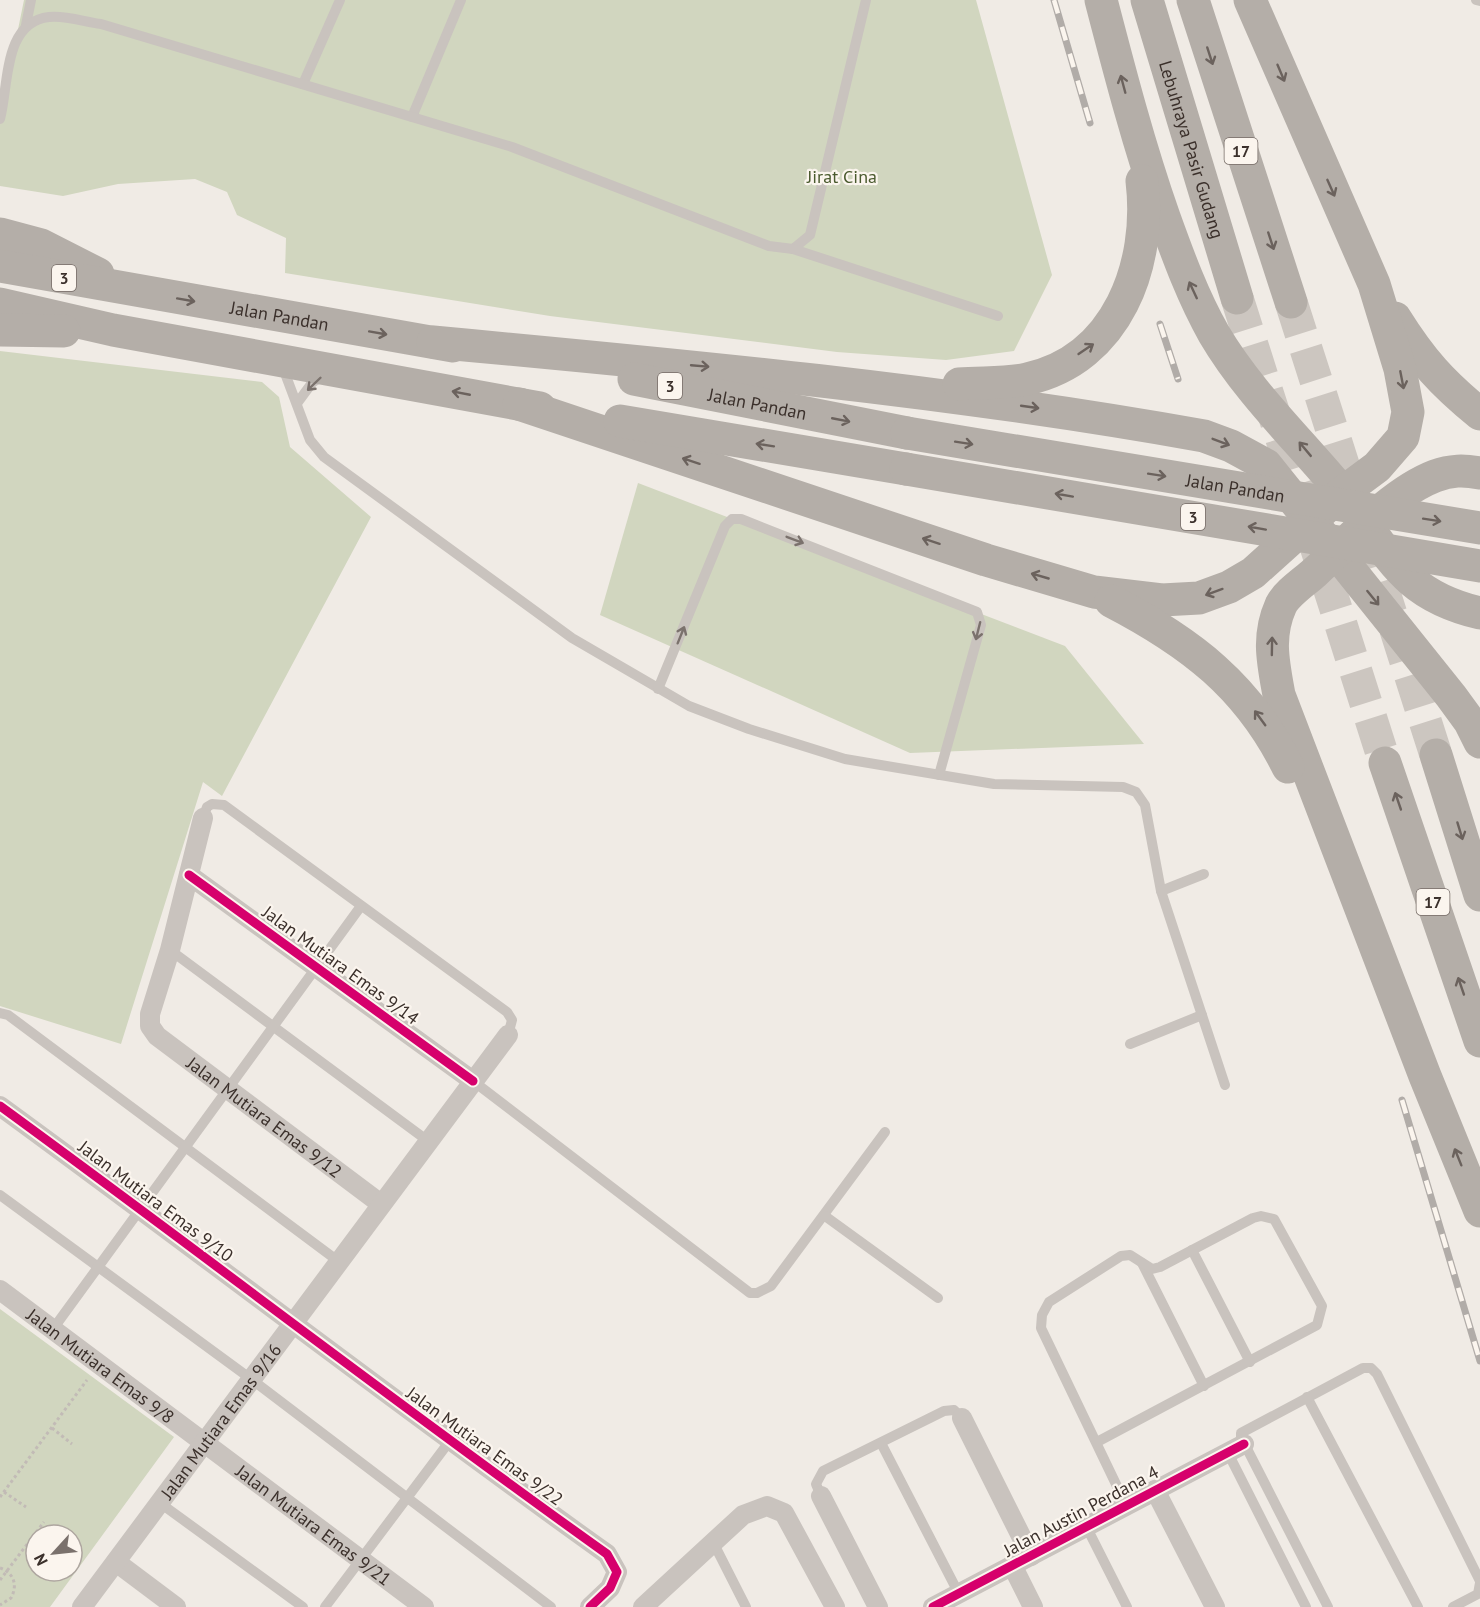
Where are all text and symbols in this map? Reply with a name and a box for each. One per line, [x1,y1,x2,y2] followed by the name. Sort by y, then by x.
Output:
[1205,46,1216,65] one-way arrow
[1154,58,1230,241] street label: Lebuhraya Pasir Gudang
[1275,64,1287,82] one-way arrow
[1116,75,1128,94] one-way arrow
[1224,138,1258,164] road number: 17
[806,165,877,188] park label: Jirat Cina
[1325,179,1337,197] one-way arrow
[1266,231,1277,250] one-way arrow
[52,265,76,291] road number: 3
[1187,281,1199,299] one-way arrow
[175,295,195,306] one-way arrow
[228,295,331,335] street label: Jalan Pandan
[368,327,387,338] one-way arrow
[1078,343,1094,355] one-way arrow
[690,361,709,372] one-way arrow
[1397,370,1408,389] one-way arrow
[658,373,682,399] road number: 3
[306,377,321,391] one-way arrow
[705,382,809,424] street label: Jalan Pandan
[452,387,472,398] one-way arrow
[1019,402,1039,413] one-way arrow
[830,415,850,426] one-way arrow
[1211,437,1230,448] one-way arrow
[954,438,974,449] one-way arrow
[756,439,775,450] one-way arrow
[1298,441,1311,457] one-way arrow
[682,455,701,466] one-way arrow
[1183,468,1287,507] street label: Jalan Pandan
[1146,470,1166,481] one-way arrow
[1055,490,1075,501] one-way arrow
[1181,504,1205,530] road number: 3
[1422,515,1441,526] one-way arrow
[1247,522,1267,533] one-way arrow
[785,535,804,546] one-way arrow
[922,535,941,546] one-way arrow
[1031,570,1050,581] one-way arrow
[1205,588,1224,599] one-way arrow
[1366,590,1379,606] one-way arrow
[972,621,984,640] one-way arrow
[676,627,687,645] one-way arrow
[1266,637,1277,657] one-way arrow
[1254,711,1266,727] one-way arrow
[1392,792,1403,811] one-way arrow
[1455,821,1466,840] one-way arrow
[1416,889,1450,915] road number: 17
[257,900,424,1030] street label: Jalan Mutiara Emas 9/14
[1455,977,1466,996] one-way arrow
[182,1051,347,1182] street label: Jalan Mutiara Emas 9/12
[73,1135,238,1267] street label: Jalan Mutiara Emas 9/10
[1452,1148,1463,1166] one-way arrow
[22,1302,179,1428] street label: Jalan Mutiara Emas 9/8
[155,1339,286,1504] street label: Jalan Mutiara Emas 9/16
[401,1381,568,1511] street label: Jalan Mutiara Emas 9/22
[231,1459,396,1590] street label: Jalan Mutiara Emas 9/21
[999,1460,1163,1562] street label: Jalan Austin Perdana 4
[24,1523,84,1583] north arrow
[29,1551,52,1569] text: N

